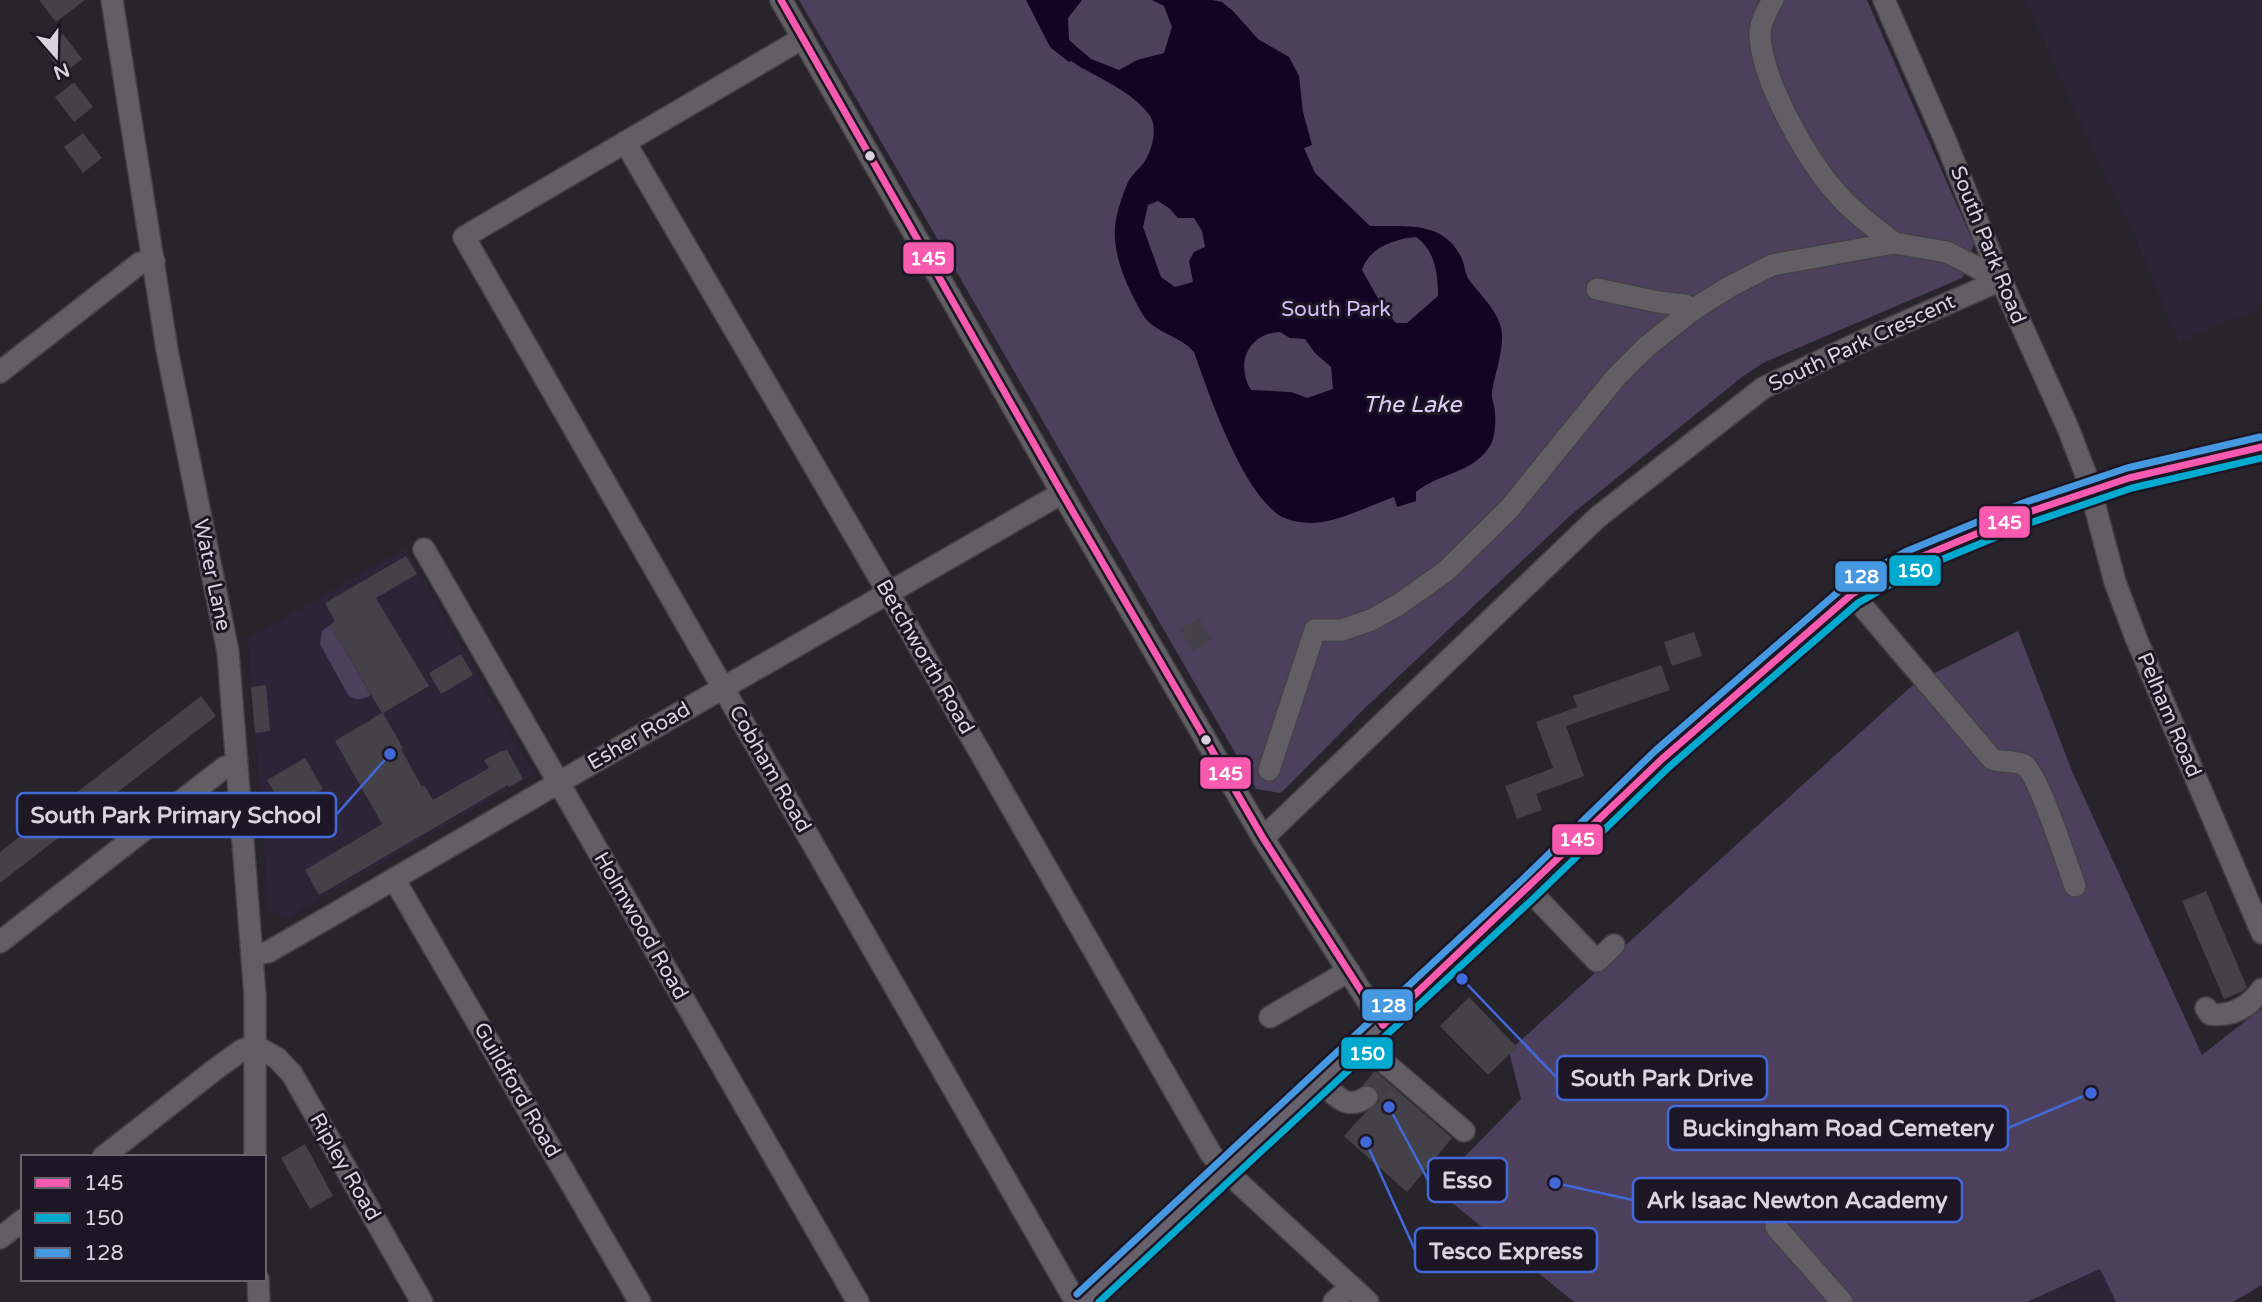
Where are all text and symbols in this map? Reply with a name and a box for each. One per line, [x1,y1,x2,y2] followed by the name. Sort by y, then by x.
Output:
[21,21,91,91] north arrow
[51,58,72,84] text: N
[863,149,877,163] unlabelled marker
[1945,162,2031,328] street label: South Park Road
[902,241,955,275] line badge: 145
[910,248,946,270] text: 145
[1765,289,1959,397] street label: South Park Crescent
[1281,297,1391,322] park label: South Park
[1363,391,1463,419] water label: The Lake
[1978,505,2031,539] line badge: 145
[1986,512,2022,534] text: 145
[188,517,236,633] street label: Water Lane
[1888,554,1942,587] line badge: 150
[1834,560,1888,593] line badge: 128
[1897,560,1933,582] text: 150
[1843,566,1879,588] text: 128
[871,575,979,739] street label: Betchworth Road
[2132,649,2206,781] street label: Pelham Road
[583,697,695,775] street label: Esher Road
[724,701,816,837] street label: Cobham Road
[1199,733,1213,747] unlabelled marker
[1199,756,1252,790] line badge: 145
[1207,763,1243,785] text: 145
[17,793,336,837] callout: South Park Primary School
[30,802,322,830] text: South Park Primary School
[1551,823,1604,856] line badge: 145
[1559,829,1595,851] text: 145
[589,848,693,1004] street label: Holmwood Road
[1361,988,1414,1022] line badge: 128
[1370,995,1406,1017] text: 128
[468,1018,566,1162] street label: Guildford Road
[1340,1036,1394,1070] line badge: 150
[1349,1043,1385,1065] text: 150
[1557,1056,1767,1100] callout: South Park Drive
[1571,1065,1753,1093] text: South Park Drive
[1668,1106,2008,1150] callout: Buckingham Road Cemetery
[304,1109,386,1225] street label: Ripley Road
[1682,1115,1995,1143] text: Buckingham Road Cemetery
[21,1155,266,1281] legend
[1428,1158,1507,1202] callout: Esso
[1442,1167,1492,1195] text: Esso
[84,1171,124,1196] text: 145
[1633,1178,1962,1222] callout: Ark Isaac Newton Academy
[1647,1187,1948,1215] text: Ark Isaac Newton Academy
[84,1206,124,1231] text: 150
[1415,1228,1597,1272] callout: Tesco Express
[1428,1238,1583,1266] text: Tesco Express
[84,1241,124,1266] text: 128

